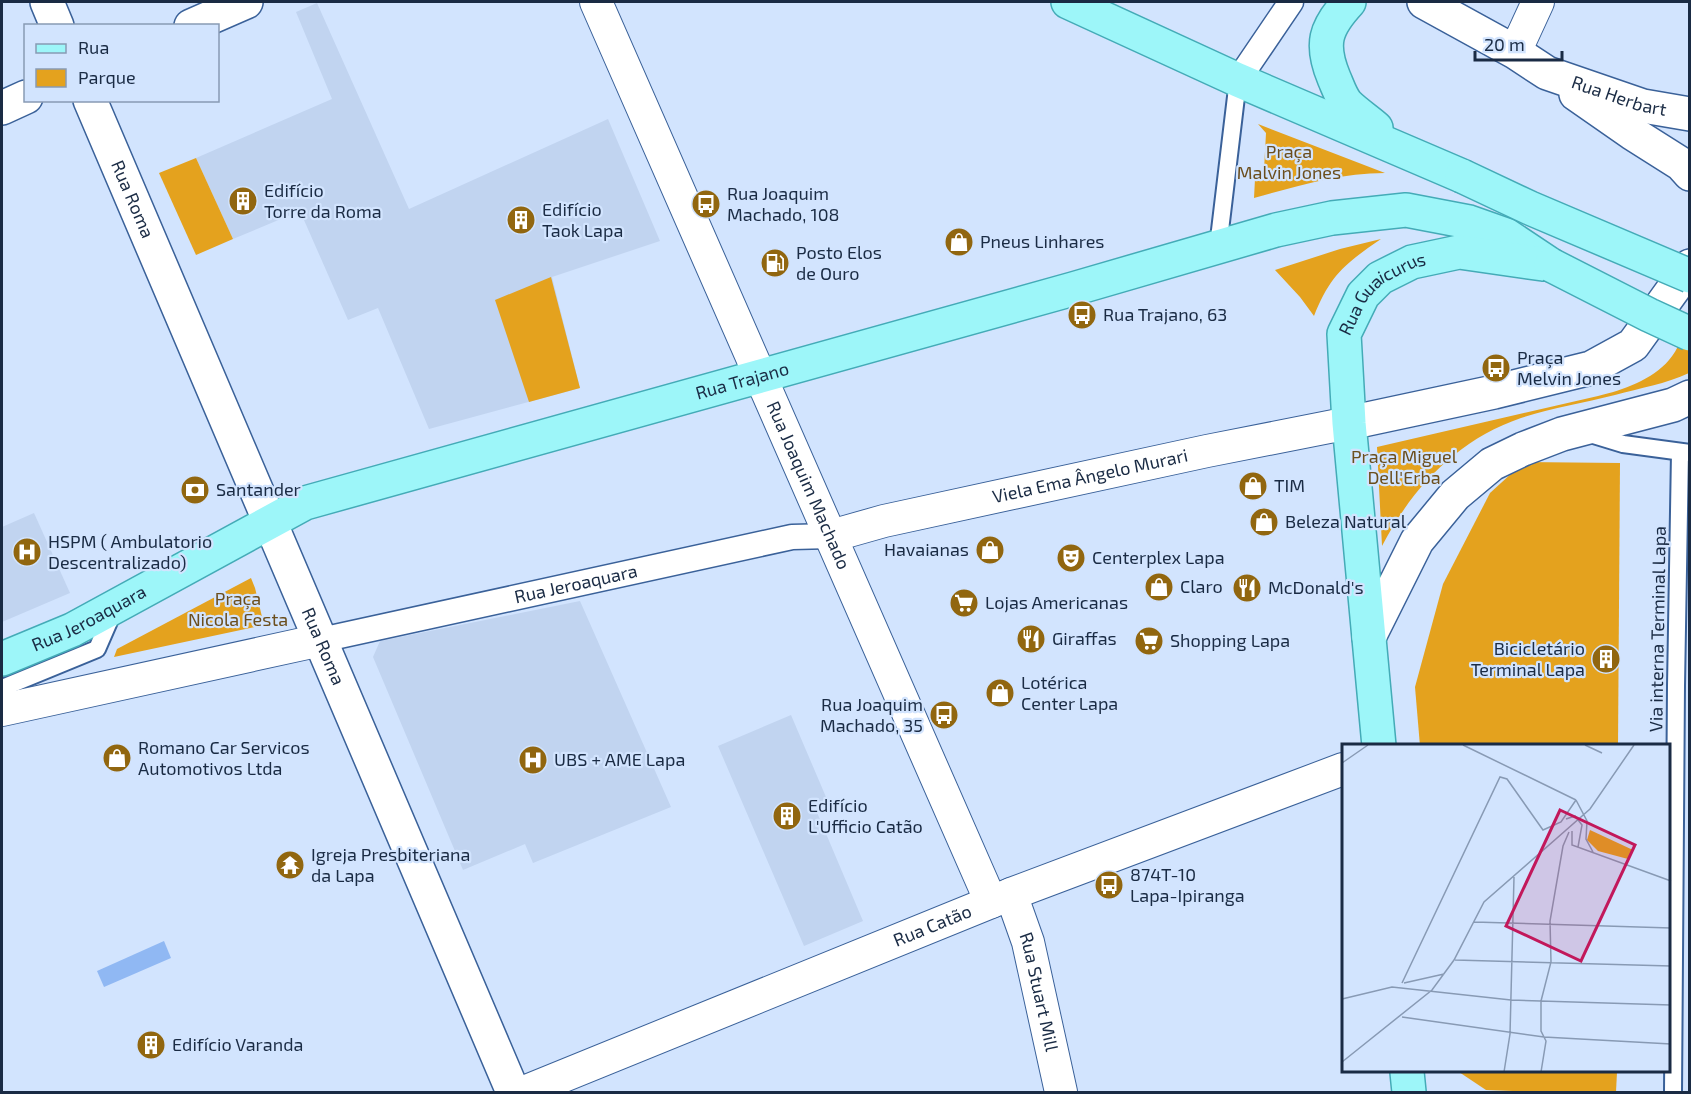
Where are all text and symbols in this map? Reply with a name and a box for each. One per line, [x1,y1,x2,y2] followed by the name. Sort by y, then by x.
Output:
[24,24,219,102] legend
[1475,24,1562,62] scale bar
[1484,33,1525,55] text: 20 m
[78,36,109,58] text: Rua
[78,66,136,88] text: Parque
[1569,70,1668,120] street label: Rua Herbart
[1237,140,1341,183] park label: Praça Malvin Jones
[107,157,160,241] street label: Rua Roma
[264,179,382,222] place label: Edifício Torre da Roma
[727,182,839,225] place label: Rua Joaquim Machado, 108
[227,185,259,217] building icon: Edifício Torre da Roma
[690,188,722,220] bus stop icon: Rua Joaquim Machado, 108
[542,198,623,241] place label: Edifício Taok Lapa
[505,204,537,236] building icon: Edifício Taok Lapa
[943,226,975,258] shop icon: Pneus Linhares
[980,230,1104,252] place label: Pneus Linhares
[796,241,882,284] place label: Posto Elos de Ouro
[759,247,791,279] fuel station icon: Posto Elos de Ouro
[1333,247,1428,338] street label: Rua Guaicurus
[1066,299,1098,331] bus stop icon: Rua Trajano, 63
[1103,303,1227,325] place label: Rua Trajano, 63
[1517,346,1621,389] place label: Praça Melvin Jones
[1480,352,1512,384] bus stop icon: Praça Melvin Jones
[693,357,791,404] street label: Rua Trajano
[763,398,856,573] street label: Rua Joaquim Machado
[990,443,1190,507] street label: Viela Ema Ângelo Murari
[1351,445,1458,488] park label: Praça Miguel Dell'Erba
[1237,470,1269,502] shop icon: TIM
[179,474,211,506] bank icon: Santander
[1274,474,1305,496] place label: TIM
[216,478,301,500] place label: Santander
[1248,506,1280,538] shop icon: Beleza Natural
[1285,510,1407,532] place label: Beleza Natural
[1644,526,1670,732] street label: Via interna Terminal Lapa
[48,530,212,573] place label: HSPM ( Ambulatorio Descentralizado)
[974,534,1006,566] shop icon: Havaianas
[11,536,43,568] hospital icon: HSPM ( Ambulatorio Descentralizado)
[884,538,969,560] place label: Havaianas
[1055,542,1087,574] theatre icon: Centerplex Lapa
[1092,546,1225,568] place label: Centerplex Lapa
[512,559,639,607] street label: Rua Jeroaquara
[1143,571,1175,603] shop icon: Claro
[1231,572,1263,604] restaurant icon: McDonald's
[1180,575,1223,597] place label: Claro
[1268,576,1364,598] place label: McDonald's
[28,580,150,655] street label: Rua Jeroaquara
[188,587,288,630] park label: Praça Nicola Festa
[948,587,980,619] supermarket icon: Lojas Americanas
[985,591,1128,613] place label: Lojas Americanas
[298,604,350,688] street label: Rua Roma
[1015,623,1047,655] restaurant icon: Giraffas
[1133,625,1165,657] supermarket icon: Shopping Lapa
[1052,627,1117,649] place label: Giraffas
[1170,629,1290,651] place label: Shopping Lapa
[1471,637,1585,680] place label: Bicicletário Terminal Lapa
[1590,643,1622,675] building icon: Bicicletário Terminal Lapa
[1021,671,1118,714] place label: Lotérica Center Lapa
[984,677,1016,709] shop icon: Lotérica Center Lapa
[820,693,923,736] place label: Rua Joaquim Machado, 35
[928,699,960,731] bus stop icon: Rua Joaquim Machado, 35
[138,736,310,779] place label: Romano Car Servicos Automotivos Ltda
[101,742,133,774] shop icon: Romano Car Servicos Automotivos Ltda
[517,744,549,776] hospital icon: UBS + AME Lapa
[1342,744,1670,1073] inset map
[554,748,685,770] place label: UBS + AME Lapa
[808,794,923,837] place label: Edifício L'Ufficio Catão
[771,800,803,832] building icon: Edifício L'Ufficio Catão
[311,843,470,886] place label: Igreja Presbiteriana da Lapa
[274,849,306,881] temple icon: Igreja Presbiteriana da Lapa
[1130,863,1245,906] place label: 874T-10 Lapa-Ipiranga
[1093,869,1125,901] bus stop icon: 874T-10 Lapa-Ipiranga
[890,899,974,951] street label: Rua Catão
[1015,929,1064,1054] street label: Rua Stuart Mill
[135,1029,167,1061] building icon: Edifício Varanda
[172,1033,303,1055] place label: Edifício Varanda

